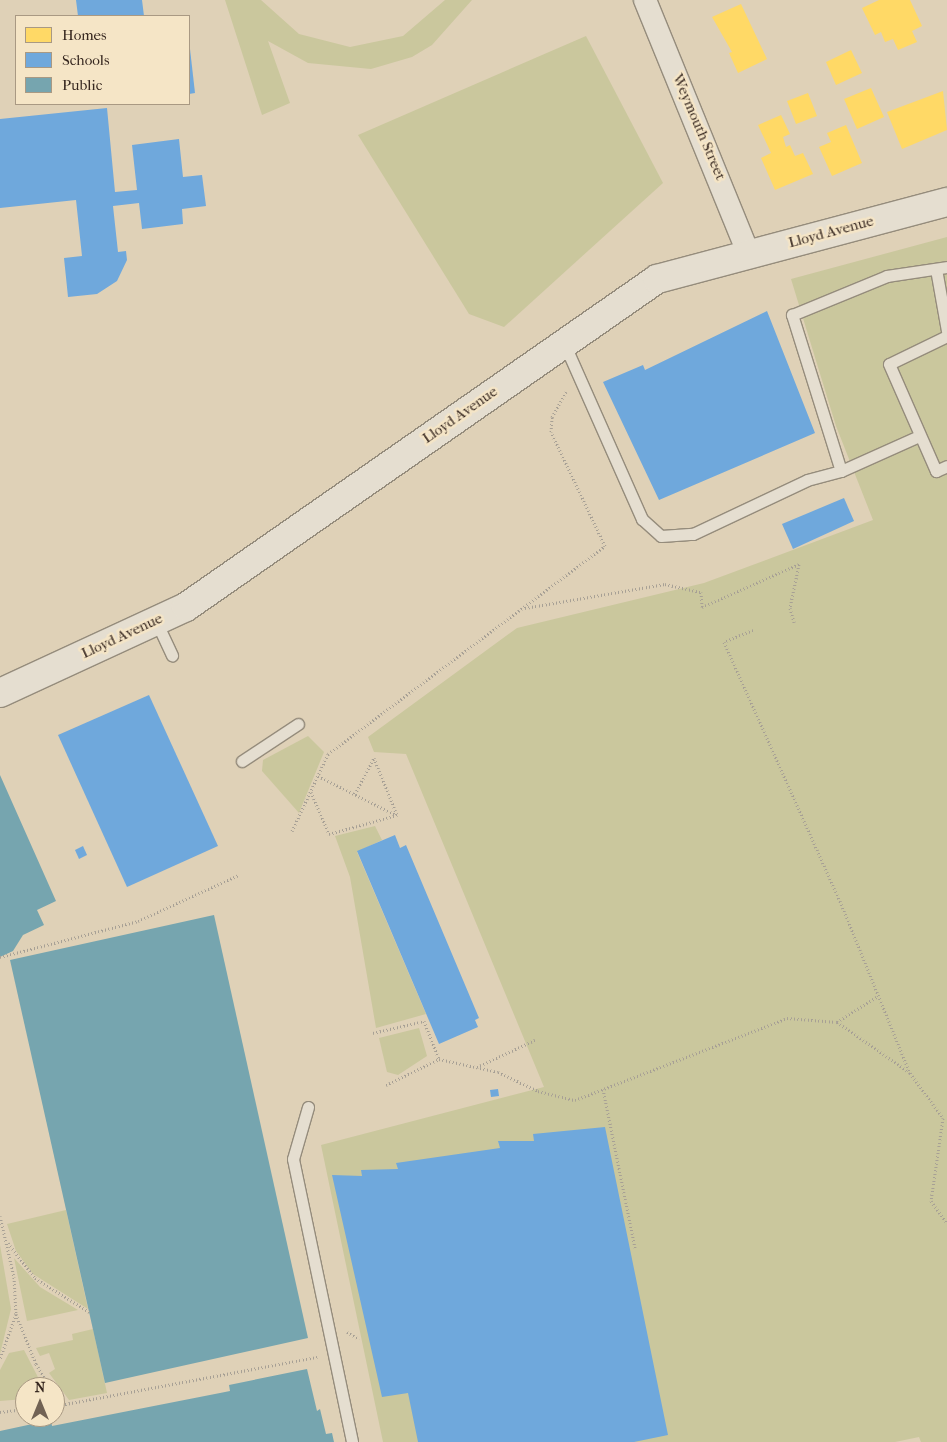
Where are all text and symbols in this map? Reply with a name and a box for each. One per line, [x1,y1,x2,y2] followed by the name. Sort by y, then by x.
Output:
[15,15,190,105] legend
[62,26,107,44] text: Homes
[62,51,109,69] text: Schools
[668,71,730,183] street label: Weymouth Street
[62,76,102,94] text: Public
[786,212,876,252] street label: Lloyd Avenue
[419,383,501,447] street label: Lloyd Avenue
[79,609,165,663] street label: Lloyd Avenue
[15,1377,65,1427] north arrow
[35,1379,45,1396] text: N

